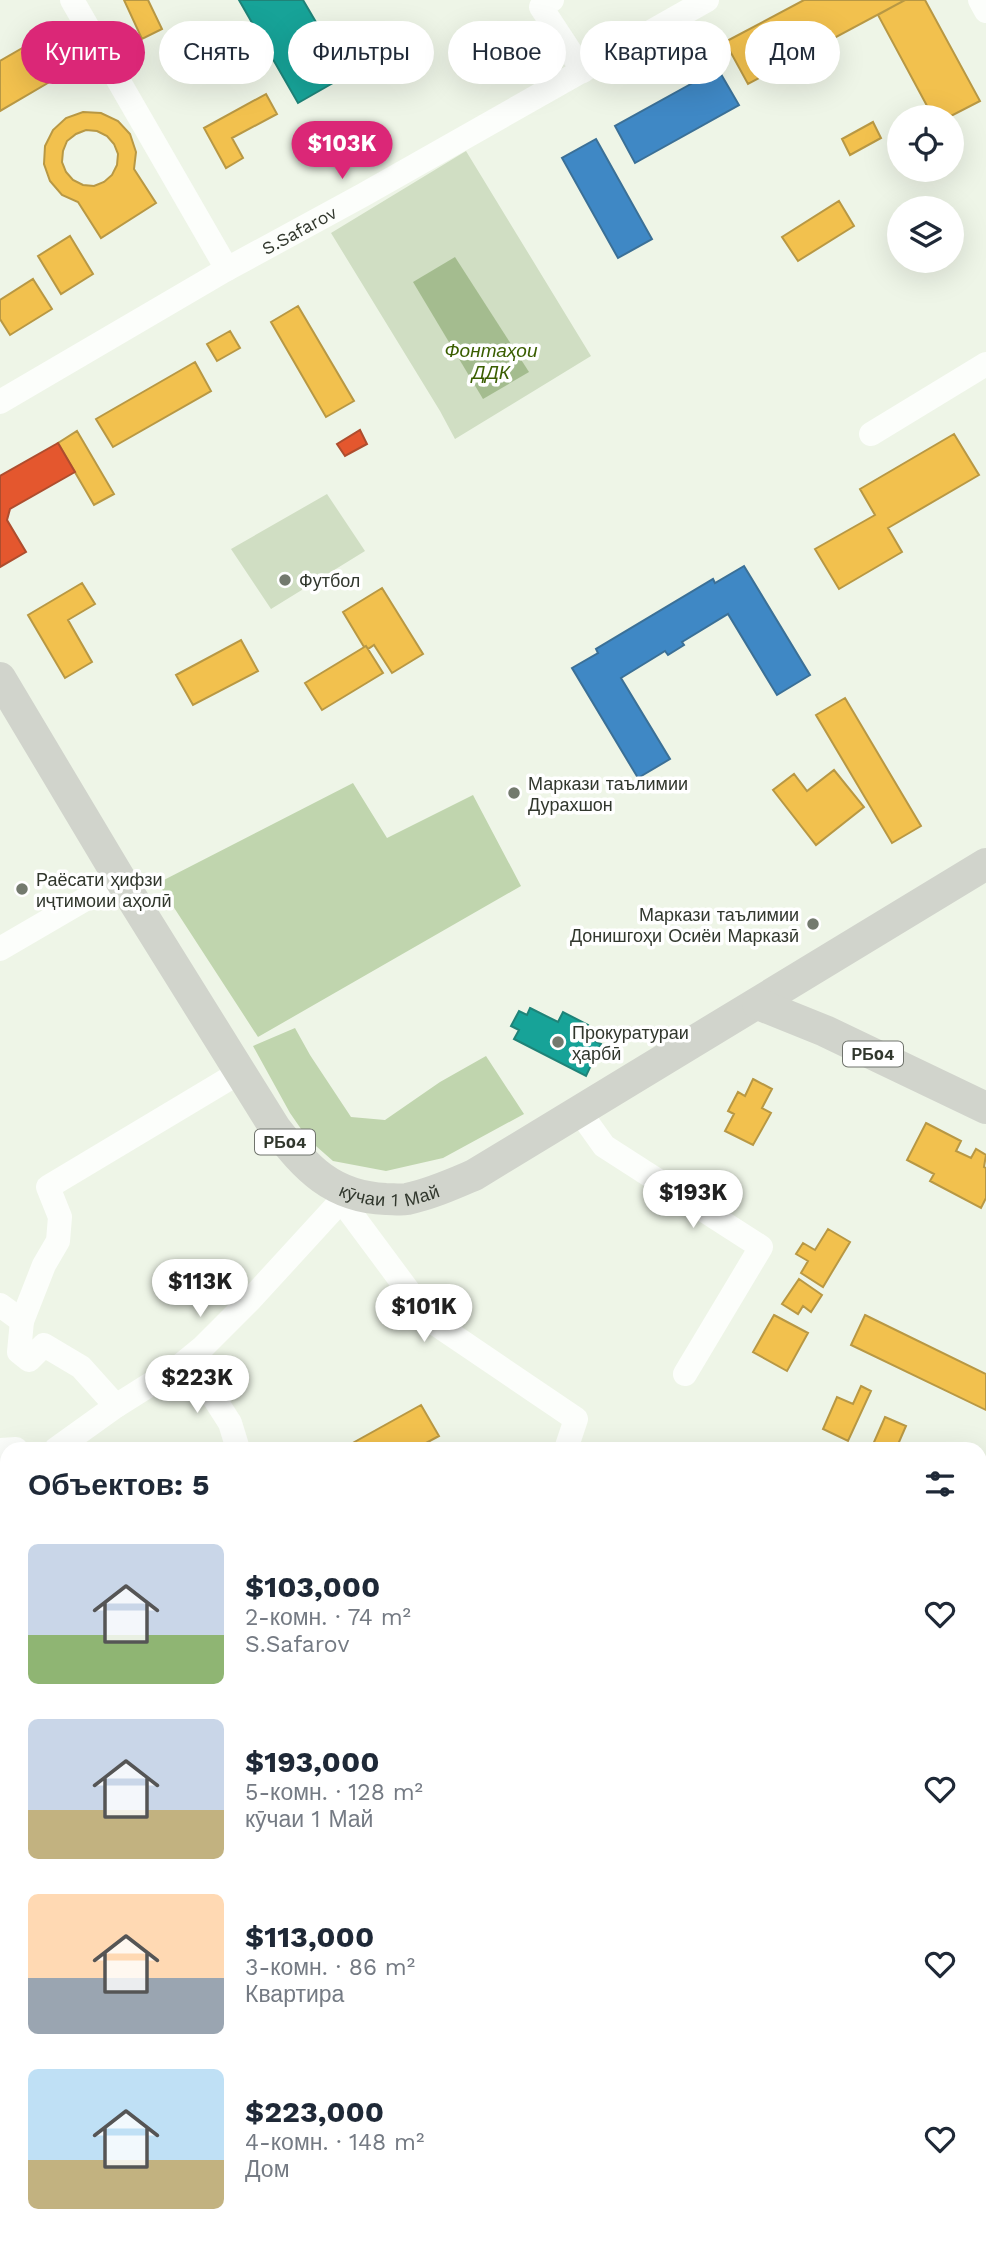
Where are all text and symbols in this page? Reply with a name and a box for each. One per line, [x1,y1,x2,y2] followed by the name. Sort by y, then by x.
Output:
[21,21,145,84] chip: Купить
[159,21,274,84] chip: Снять
[288,21,434,84] chip: Фильтры
[448,21,566,84] chip: Новое
[580,21,731,84] chip: Квартира
[745,21,840,84] chip: Дом
[887,105,964,273] map controls
[887,105,964,182] button: locate
[293,122,391,181] pin: $103K
[308,130,376,157] text: $103K
[887,196,964,273] button: layers
[258,201,340,259] street label: S.Safarov
[445,339,538,384] water label: Фонтаҳои ДДК
[299,570,360,591] place label: Футбол
[277,572,293,588] marker: Футбол
[528,773,688,815] place label: Маркази таълимии Дурахшон
[506,785,522,801] marker: Маркази таълимии Дурахшон
[36,869,172,911] place label: Раёсати ҳифзи иҷтимоии аҳолӣ
[14,881,30,897] marker: Раёсати ҳифзи иҷтимоии аҳолӣ
[570,904,799,946] place label: Маркази таълимии Донишгоҳи Осиёи Марказӣ
[805,916,821,932] marker: Маркази таълимии Донишгоҳи Осиёи Марказӣ
[572,1022,689,1064] place label: Прокуратураи ҳарбӣ
[550,1034,566,1050] marker: Прокуратураи ҳарбӣ
[843,1042,903,1066] road number: РБ04
[255,1130,315,1154] road number: РБ04
[644,1170,742,1230] pin: $193K
[336,1179,442,1210] street label: кӯчаи 1 Май
[659,1179,727,1206] text: $193K
[151,1260,249,1319] pin: $113K
[168,1268,232,1295] text: $113K
[375,1284,473,1344] pin: $101K
[391,1293,457,1320] text: $101K
[148,1356,246,1415] pin: $223K
[161,1364,233,1391] text: $223K
[921,1465,959,1503] icon: filters
[28,1467,210,1502] text: Объектов: 5
[245,1569,380,1604] text: $103,000
[84,1572,168,1656] icon: home
[921,1595,959,1633] icon: heart
[245,1604,411,1631] text: 2-комн. · 74 m²
[245,1631,349,1658] text: S.Safarov
[245,1744,380,1779] text: $193,000
[84,1747,168,1831] icon: home
[921,1770,959,1808] icon: heart
[245,1779,423,1806] text: 5-комн. · 128 m²
[245,1806,373,1833] text: кӯчаи 1 Май
[245,1919,374,1954] text: $113,000
[84,1922,168,2006] icon: home
[921,1945,959,1983] icon: heart
[245,1954,415,1981] text: 3-комн. · 86 m²
[245,1981,344,2008] text: Квартира
[245,2094,384,2129] text: $223,000
[84,2097,168,2181] icon: home
[921,2120,959,2158] icon: heart
[245,2129,424,2156] text: 4-комн. · 148 m²
[245,2156,289,2183] text: Дом

